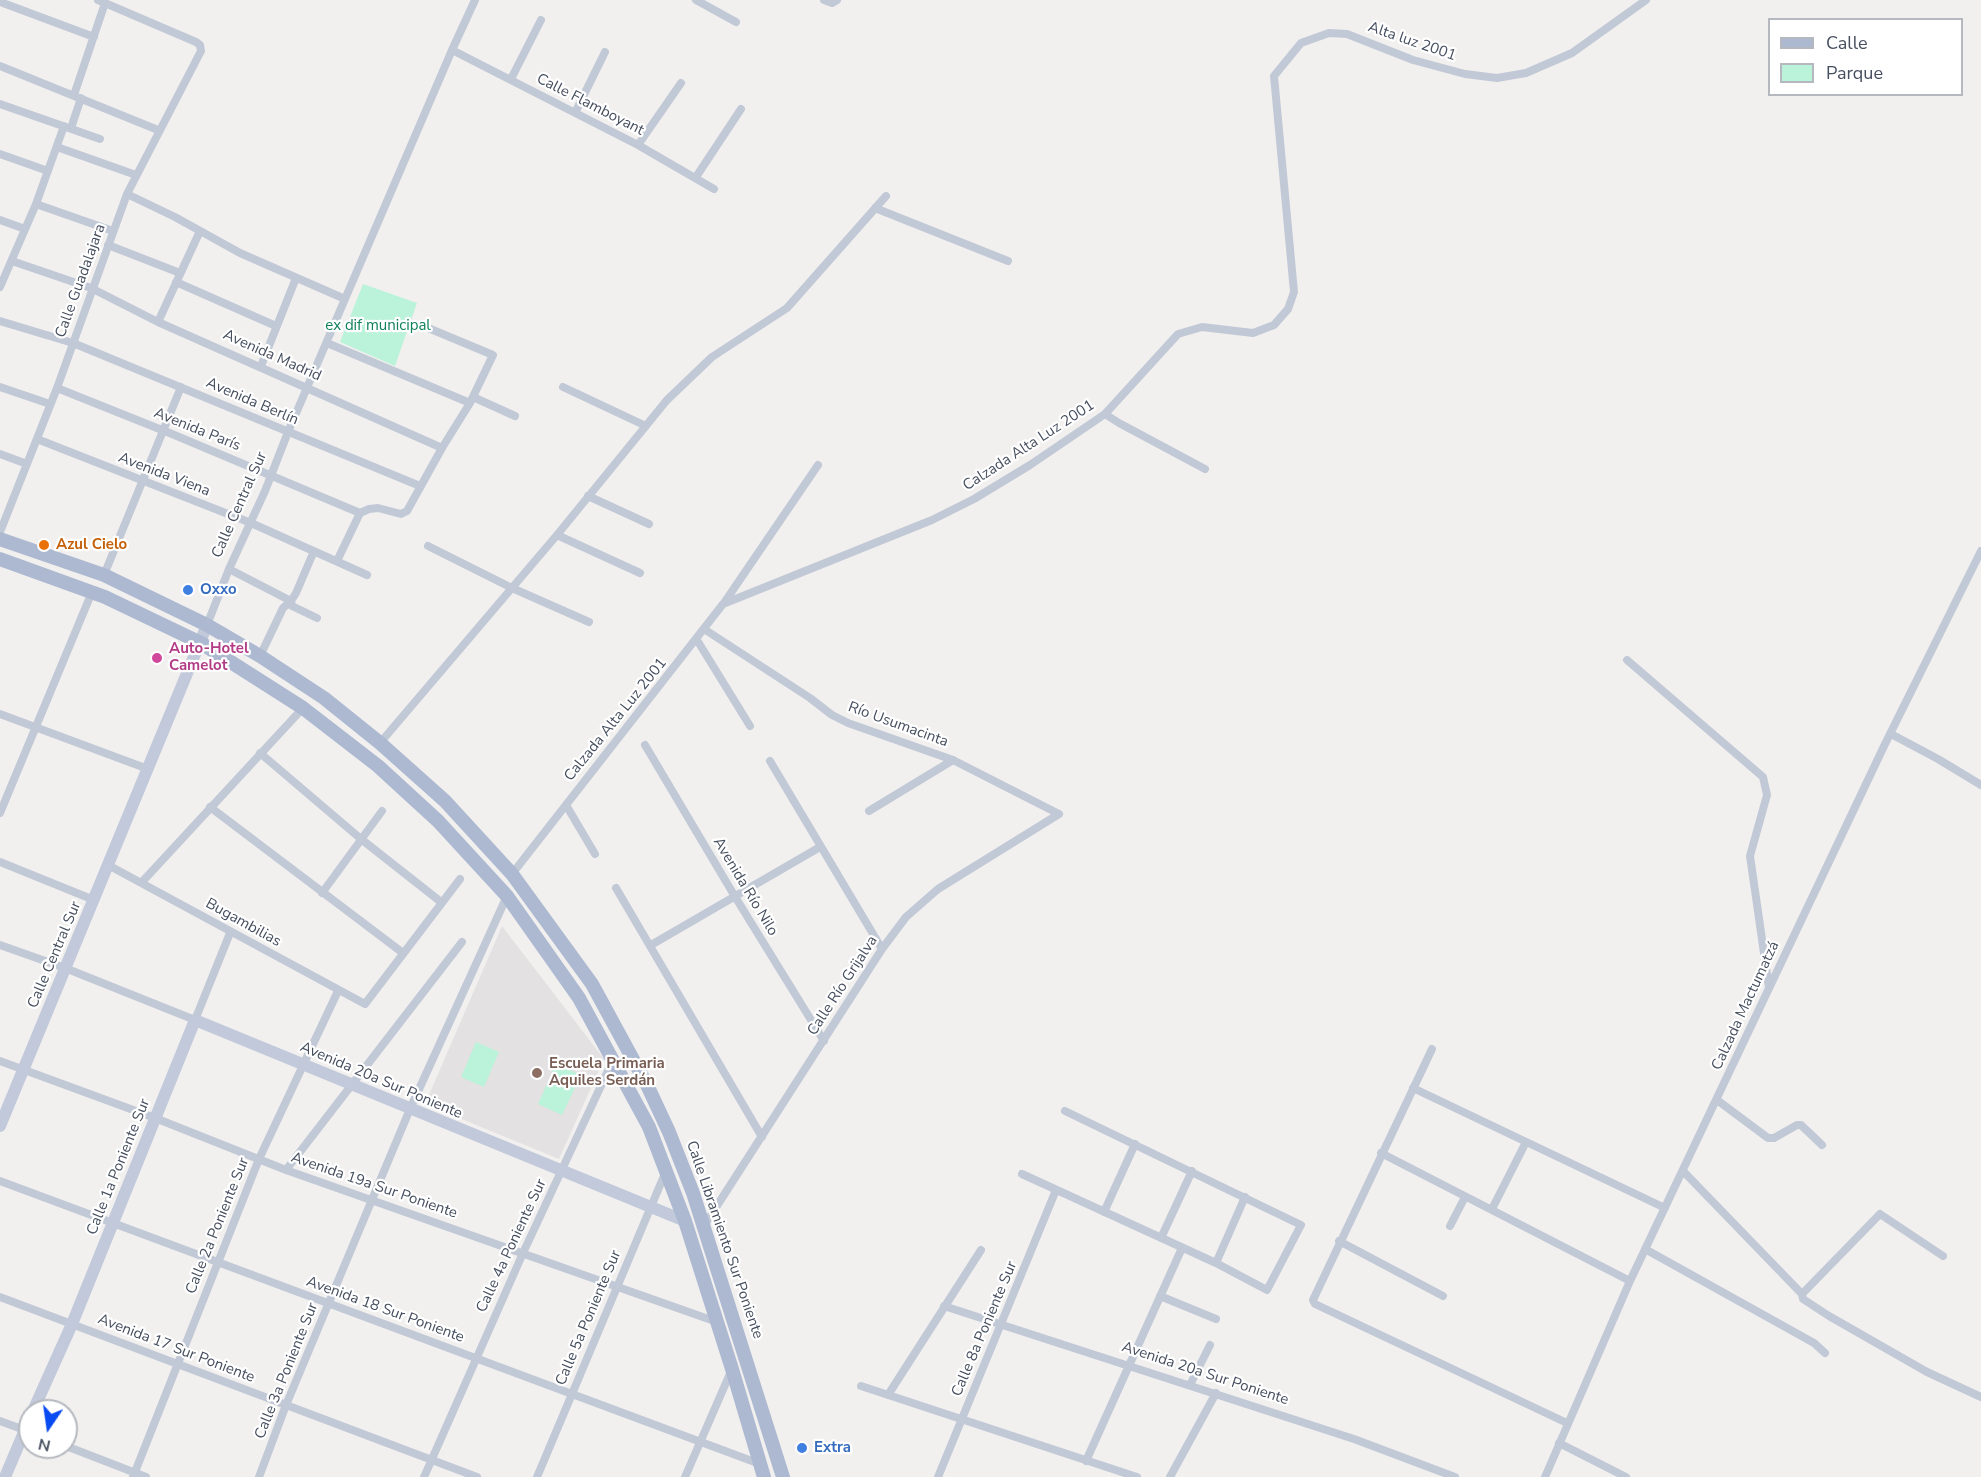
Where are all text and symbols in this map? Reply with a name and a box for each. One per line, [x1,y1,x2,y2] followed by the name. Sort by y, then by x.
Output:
[1768,18,1963,96] legend
[1366,19,1458,65] street label: Alta luz 2001
[1826,31,1868,55] text: Calle
[1826,61,1883,85] text: Parque
[533,70,647,140] street label: Calle Flamboyant
[52,222,110,340] street label: Calle Guadalajara
[325,317,431,335] park label: ex dif municipal
[220,326,324,386] street label: Avenida Madrid
[203,374,301,430] street label: Avenida Berlín
[960,397,1098,495] street label: Calzada Alta Luz 2001
[151,404,243,456] street label: Avenida París
[116,449,212,501] street label: Avenida Viena
[209,449,271,561] street label: Calle Central Sur
[56,536,127,554] place label: Azul Cielo
[37,538,51,552] marker: Azul Cielo
[200,581,237,599] place label: Oxxo
[181,583,195,597] marker: Oxxo
[169,640,249,675] place label: Auto-Hotel Camelot
[150,651,164,665] marker: Auto-Hotel Camelot
[561,655,671,785] street label: Calzada Alta Luz 2001
[845,699,951,751] street label: Río Usumacinta
[709,835,781,939] street label: Avenida Río Nilo
[202,895,284,951] street label: Bugambilias
[24,899,86,1011] street label: Calle Central Sur
[804,933,882,1039] street label: Calle Río Grijalva
[1708,939,1784,1073] street label: Calzada Mactumatzá
[297,1039,465,1123] street label: Avenida 20a Sur Poniente
[549,1055,665,1090] place label: Escuela Primaria Aquiles Serdán
[530,1066,544,1080] marker: Escuela Primaria Aquiles Serdán
[83,1096,155,1238] street label: Calle 1a Poniente Sur
[682,1139,766,1341] street label: Calle Libramiento Sur Poniente
[289,1149,459,1223] street label: Avenida 19a Sur Poniente
[182,1155,254,1297] street label: Calle 2a Poniente Sur
[473,1176,551,1316] street label: Calle 4a Poniente Sur
[552,1248,626,1388] street label: Calle 5a Poniente Sur
[948,1259,1022,1399] street label: Calle 8a Poniente Sur
[304,1273,466,1347] street label: Avenida 18 Sur Poniente
[251,1300,323,1442] street label: Calle 3a Poniente Sur
[95,1311,257,1387] street label: Avenida 17 Sur Poniente
[1119,1338,1291,1410] street label: Avenida 20a Sur Poniente
[18,1399,78,1459] north arrow
[36,1433,53,1457] text: N
[814,1439,851,1457] place label: Extra
[795,1441,809,1455] marker: Extra

